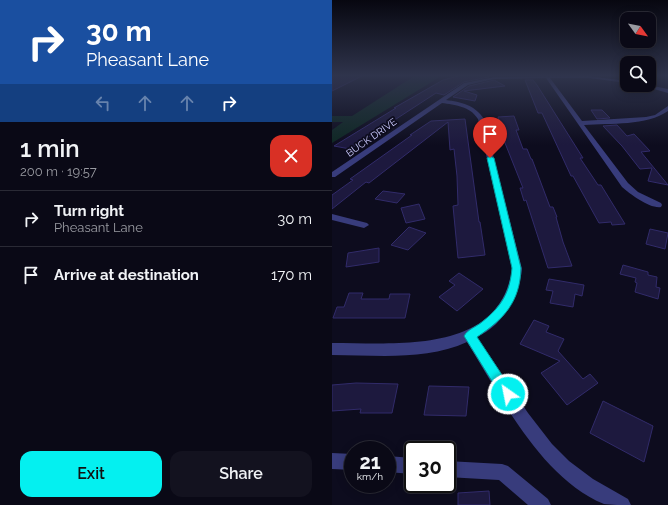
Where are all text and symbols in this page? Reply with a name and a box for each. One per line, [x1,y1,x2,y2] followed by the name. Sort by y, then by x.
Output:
[620,12,656,48] north arrow
[620,12,656,92] map controls
[86,15,152,48] text: 30 m
[20,16,72,68] icon: right
[86,49,209,70] text: Pheasant Lane
[620,56,656,92] button: search
[92,92,114,114] icon: left
[134,92,156,114] icon: ahead
[176,92,198,114] icon: ahead
[218,92,240,114] icon: right
[344,116,399,159] street label: BUCK DRIVE
[473,117,507,158] pin
[479,123,501,145] icon: arrive
[20,134,80,163] text: 1 min
[270,135,312,177] button: close
[20,164,97,179] text: 200 m · 19:57
[54,202,124,220] text: Turn right
[20,208,42,230] icon: right
[277,210,312,228] text: 30 m
[54,220,143,235] text: Pheasant Lane
[20,264,42,286] icon: arrive
[54,266,199,284] text: Arrive at destination
[271,266,312,284] text: 170 m
[487,373,529,415] position arrow
[404,441,456,493] speed limit sign: 30
[359,450,381,474] text: 21
[20,451,162,497] button: Exit
[170,451,312,497] button: Share
[357,471,383,482] text: km/h

